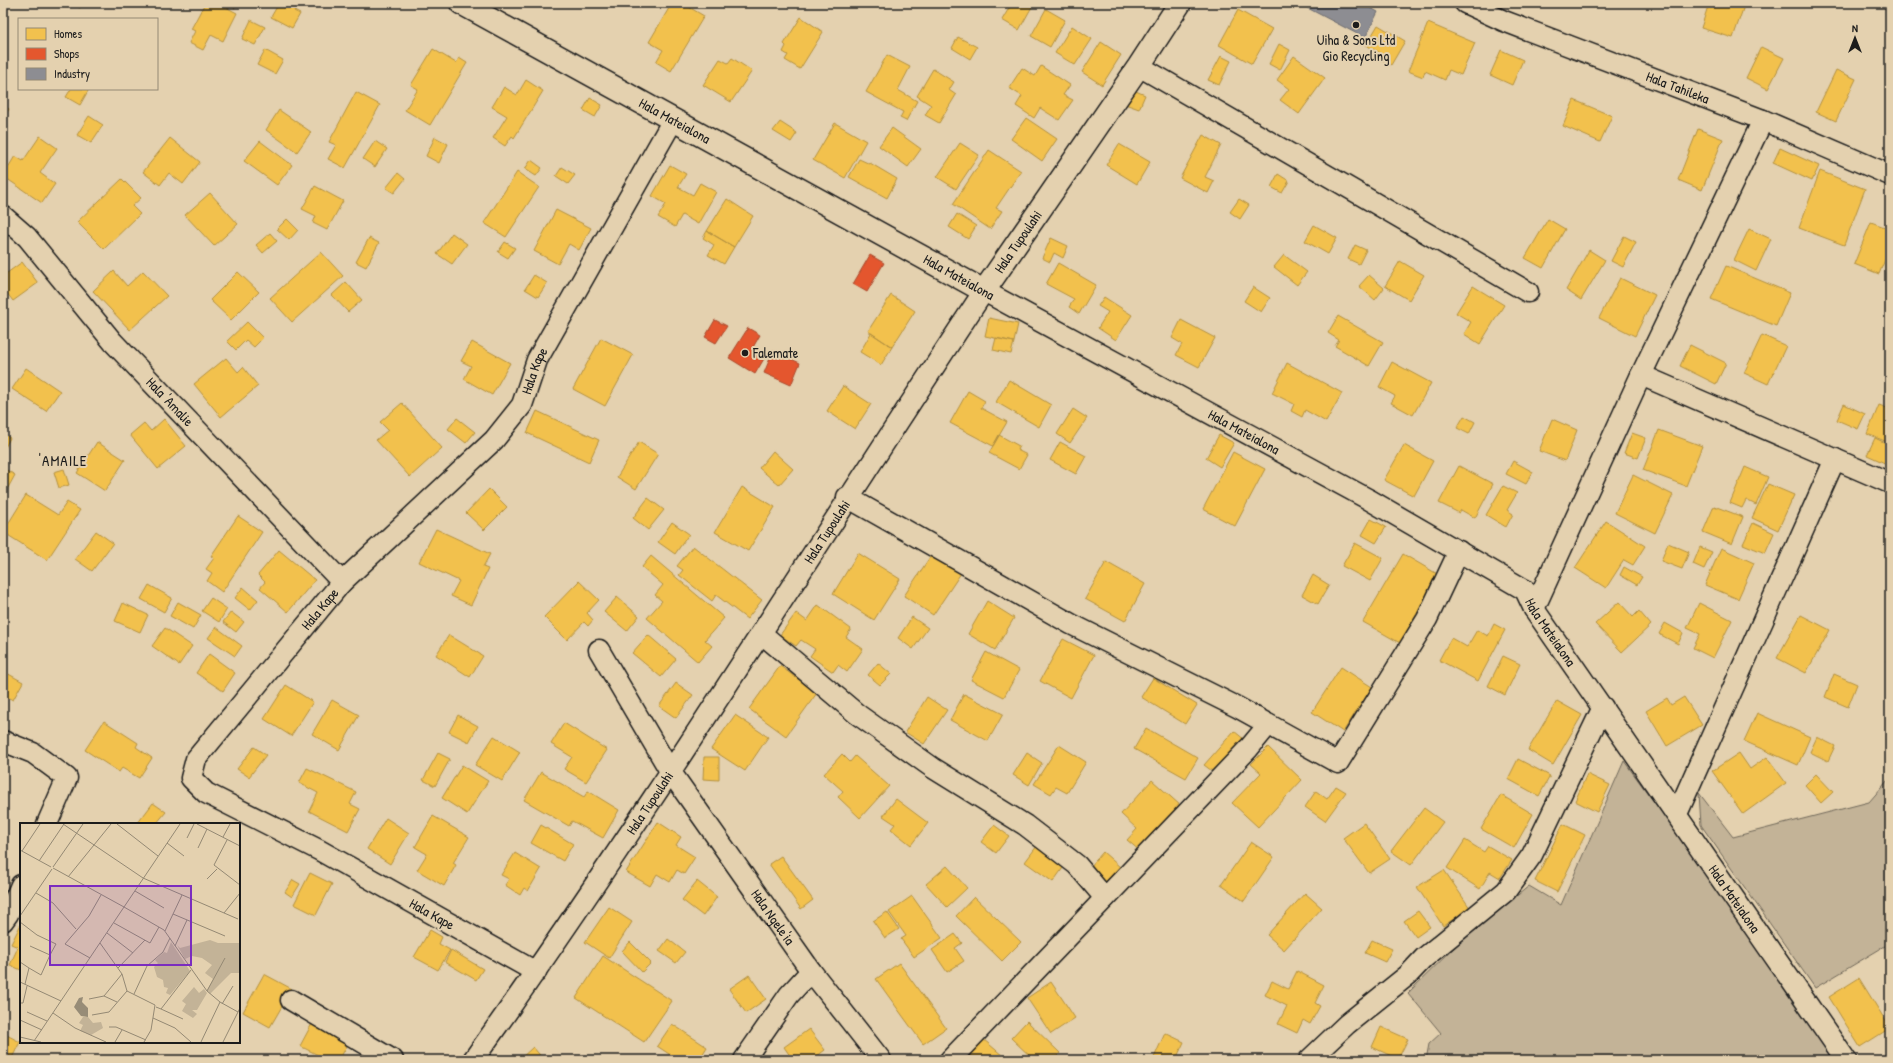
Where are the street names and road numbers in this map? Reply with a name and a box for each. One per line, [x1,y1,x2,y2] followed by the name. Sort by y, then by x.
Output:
[1644,66,1713,108] street label: Hala Tahileka
[636,93,714,148] street label: Hala Mateialona
[989,206,1046,276] street label: Hala Tupoulahi
[920,249,999,304] street label: Hala Mateialona
[516,343,552,397] street label: Hala Kape
[142,373,199,430] street label: Hala 'Amalie
[1205,404,1284,459] street label: Hala Mateialona
[799,496,854,567] street label: Hala Tupoulahi
[297,583,343,633] street label: Hala Kape
[1521,595,1581,670] street label: Hala Mateialona
[621,767,677,838] street label: Hala Tupoulahi
[1705,861,1765,937] street label: Hala Mateialona
[747,885,800,949] street label: Hala Ngele'ia
[406,893,459,935] street label: Hala Kape

